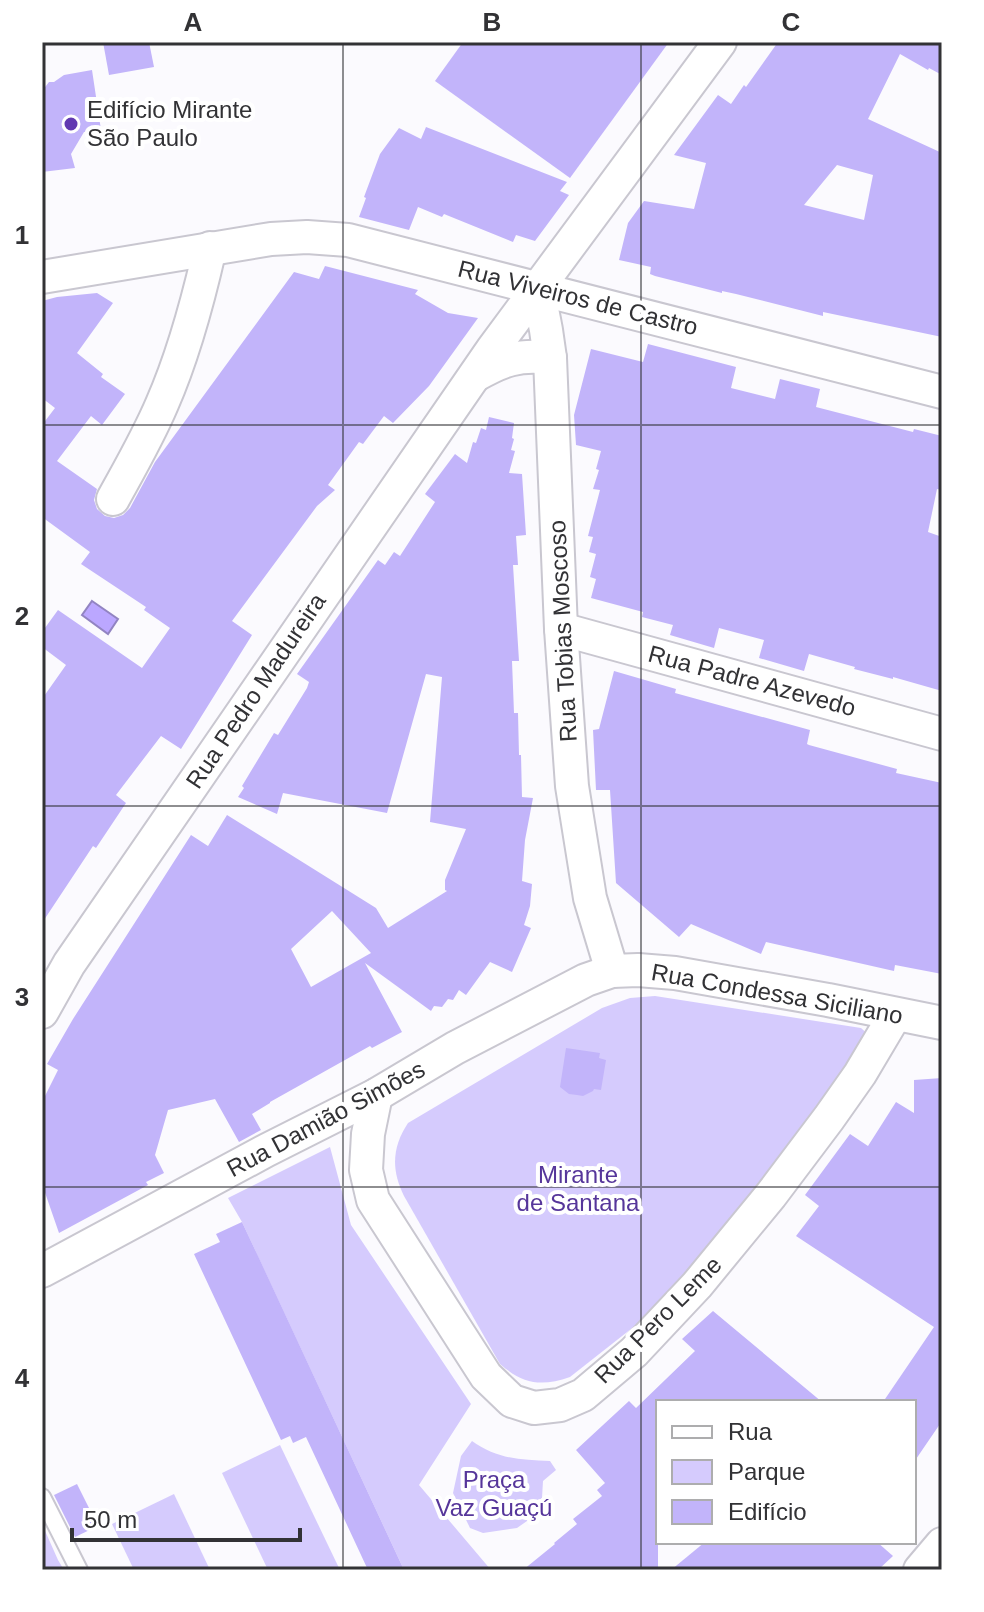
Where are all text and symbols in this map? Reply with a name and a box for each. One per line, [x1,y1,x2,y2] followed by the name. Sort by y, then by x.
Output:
[184,7,203,37] text: A
[483,7,501,37] text: B
[782,7,801,37] text: C
[87,96,252,151] place label: Edifício Mirante São Paulo
[62,115,80,133] marker: Edifício Mirante São Paulo
[15,220,29,250] text: 1
[455,255,701,340] street label: Rua Viveiros de Castro
[543,519,582,743] street label: Rua Tobias Moscoso
[180,588,331,793] street label: Rua Pedro Madureira
[15,601,29,631] text: 2
[646,640,859,721] street label: Rua Padre Azevedo
[649,958,905,1029] street label: Rua Condessa Siciliano
[15,982,29,1012] text: 3
[222,1055,429,1182] street label: Rua Damião Simões
[517,1161,640,1216] park label: Mirante de Santana
[589,1251,727,1389] street label: Rua Pero Leme
[15,1363,30,1393] text: 4
[656,1400,916,1544] legend
[728,1418,773,1445] text: Rua
[728,1458,805,1485] text: Parque
[436,1466,552,1521] park label: Praça Vaz Guaçú
[72,1492,300,1542] scale bar
[728,1498,807,1525] text: Edifício
[84,1506,137,1533] text: 50 m

